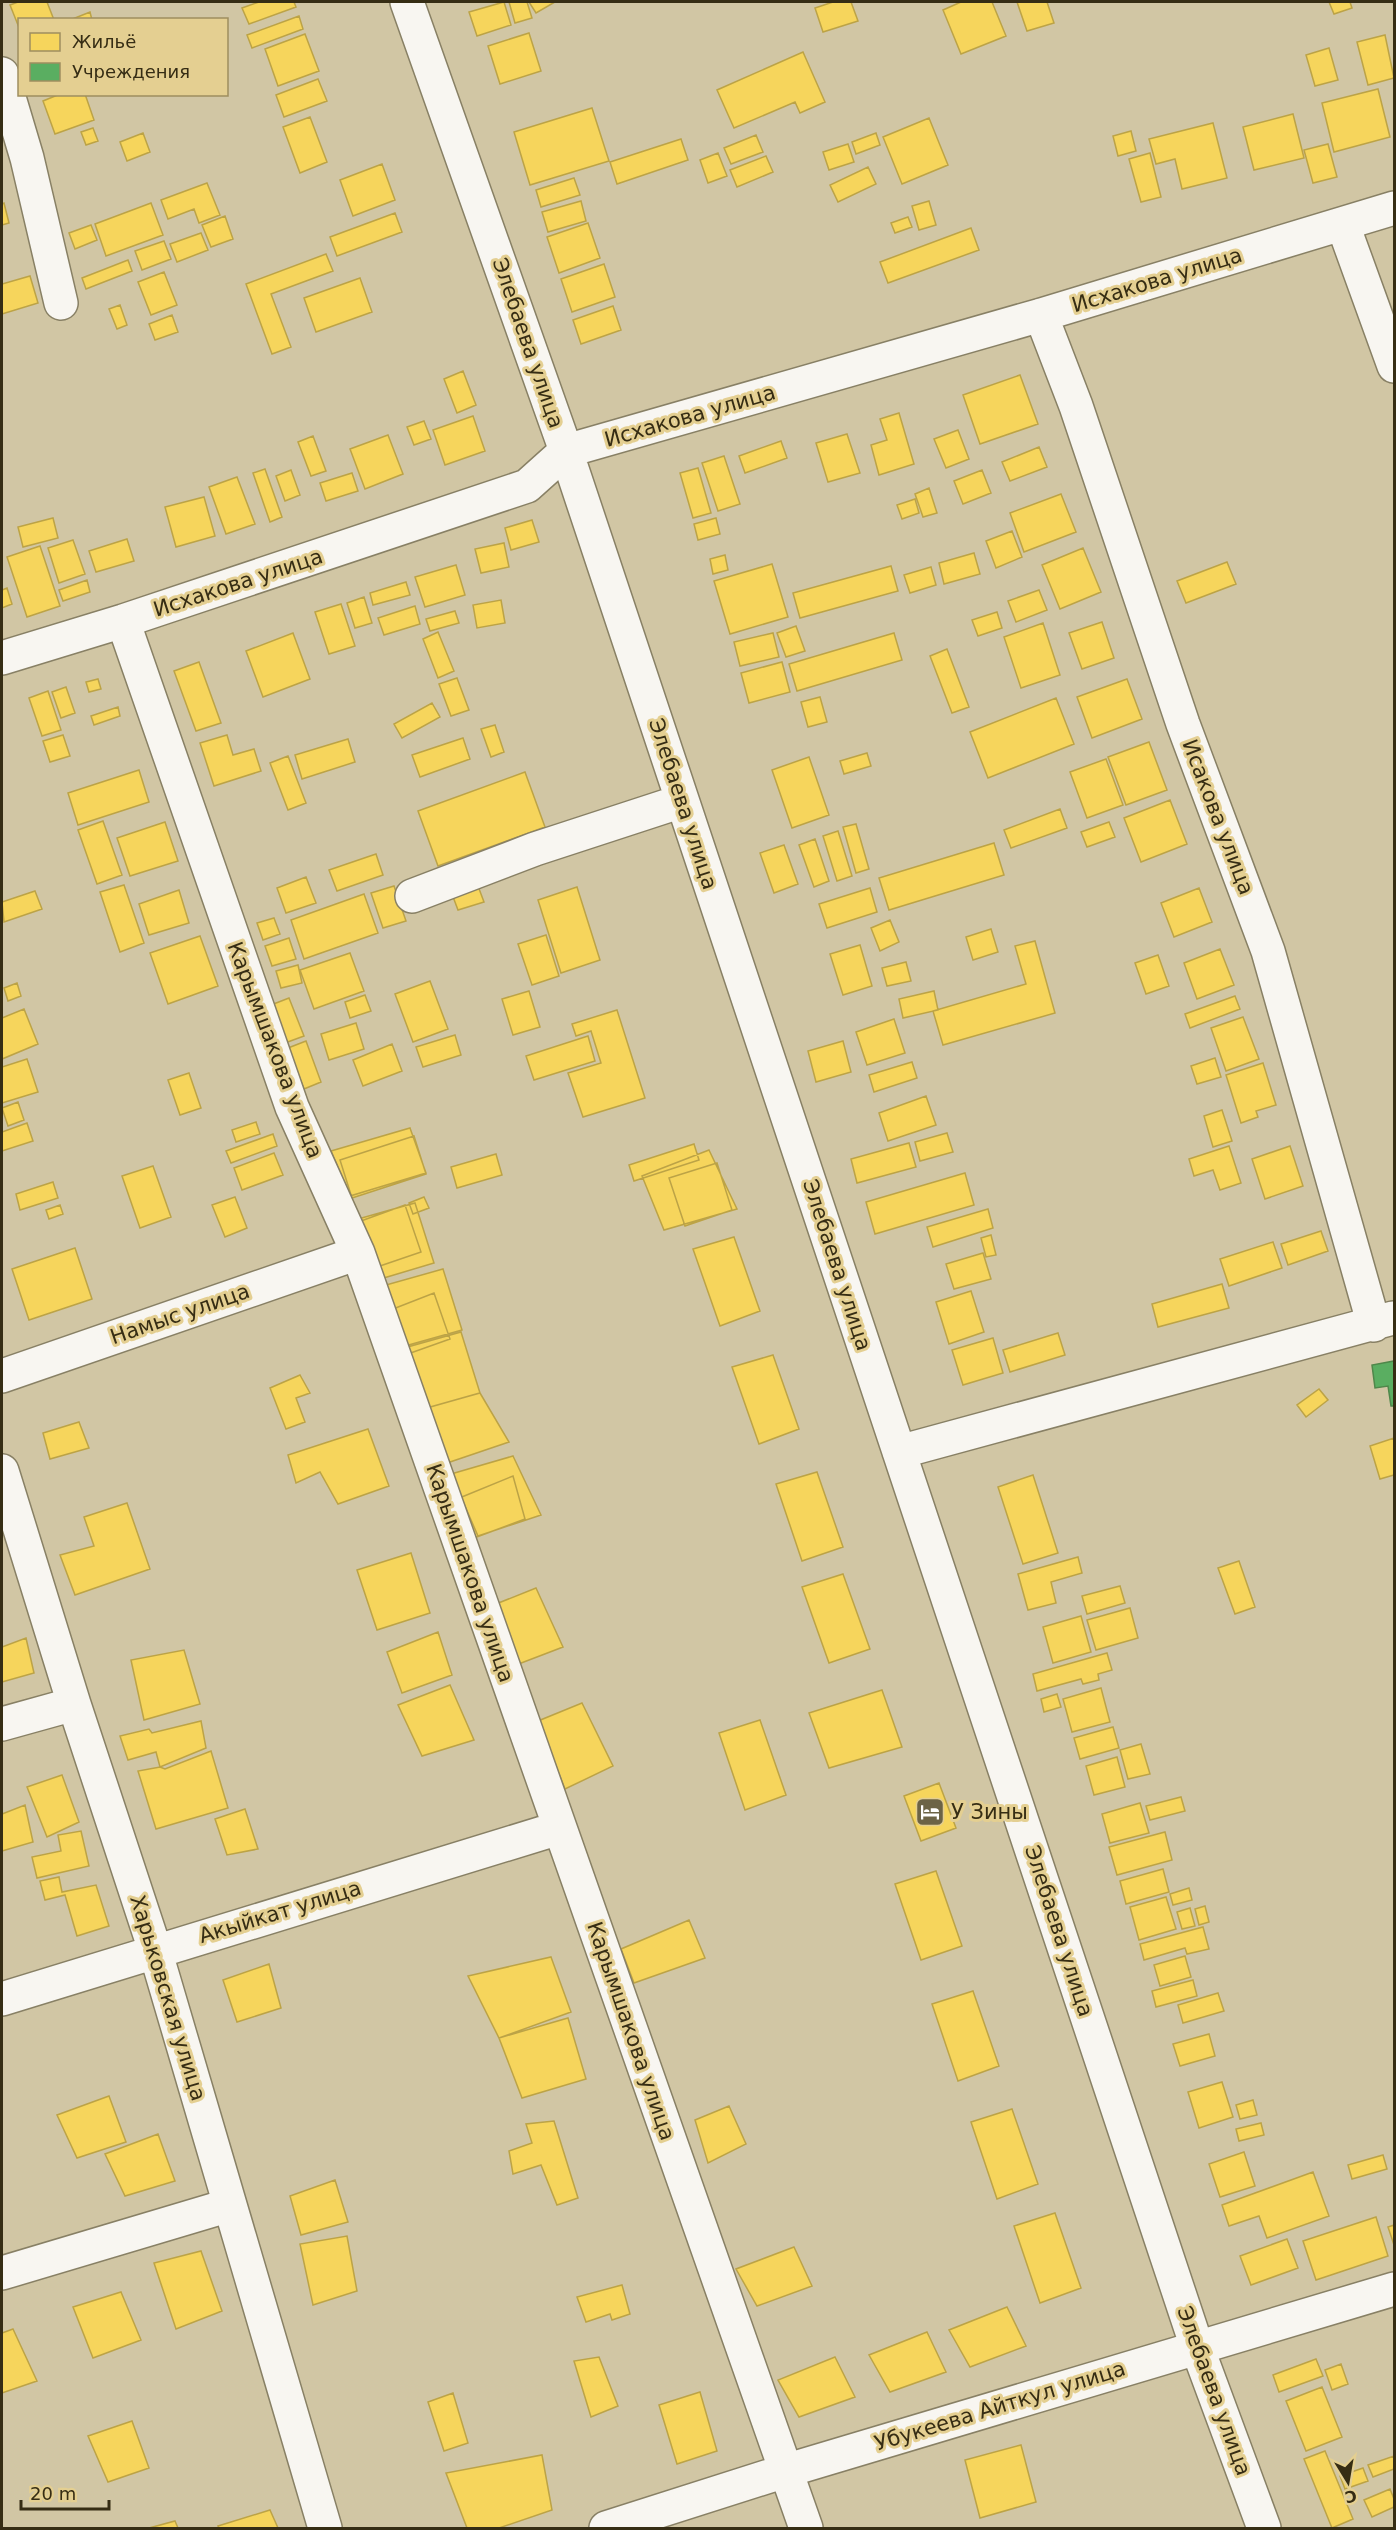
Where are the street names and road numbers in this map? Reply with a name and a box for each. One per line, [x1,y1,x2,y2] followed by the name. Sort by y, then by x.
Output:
[1069,243,1245,317] street label: Исхакова улица
[488,255,568,431] street label: Элебаева улица
[602,380,778,452] street label: Исхакова улица
[150,544,326,622] street label: Исхакова улица
[644,715,722,893] street label: Элебаева улица
[1177,736,1259,898] street label: Исакова улица
[223,938,327,1162] street label: Карымшакова улица
[798,1176,876,1354] street label: Элебаева улица
[107,1279,253,1349] street label: Намыс улица
[421,1460,519,1686] street label: Карымшакова улица
[1020,1842,1098,2020] street label: Элебаева улица
[196,1876,364,1948] street label: Акыйкат улица
[125,1892,211,2104] street label: Харьковская улица
[582,1918,680,2144] street label: Карымшакова улица
[1172,2303,1256,2479] street label: Элебаева улица
[872,2356,1128,2456] street label: Убукеева Айткул улица

